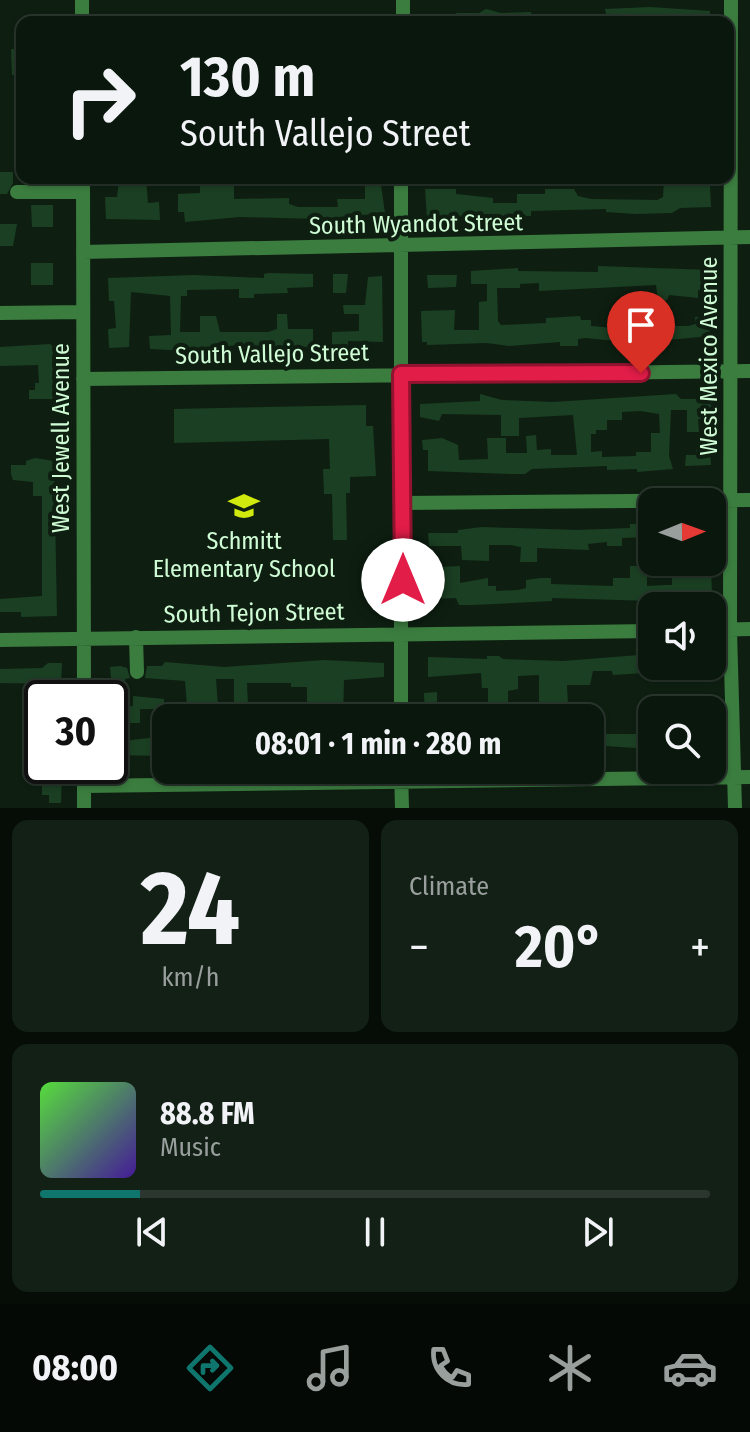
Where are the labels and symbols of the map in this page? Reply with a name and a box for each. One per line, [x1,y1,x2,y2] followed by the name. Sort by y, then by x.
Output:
[309,208,523,240] street label: South Wyandot Street
[695,257,723,455] street label: West Mexico Avenue
[607,291,675,373] pin
[175,338,369,370] street label: South Vallejo Street
[47,343,75,533] street label: West Jewell Avenue
[638,488,726,576] north arrow
[227,489,261,523] school or university icon: Schmitt Elementary School
[153,527,335,583] place label: Schmitt Elementary School
[361,538,445,622] position arrow
[163,597,345,629] street label: South Tejon Street
[24,680,128,784] speed limit sign: 30

